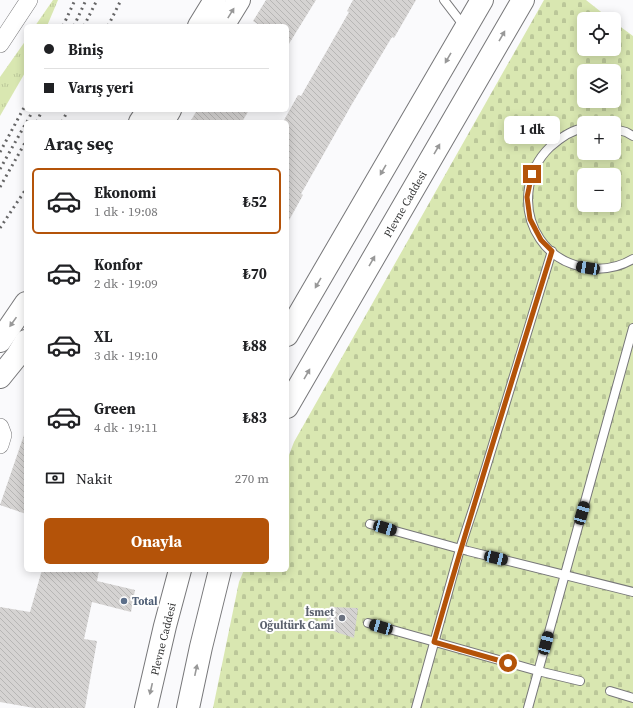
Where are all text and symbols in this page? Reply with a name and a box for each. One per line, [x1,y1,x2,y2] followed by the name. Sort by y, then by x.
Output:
[227,8,235,18] one-way arrow
[577,12,621,212] map controls
[577,12,621,56] button: locate
[498,30,505,42] one-way arrow
[68,39,103,60] text: Biniş
[445,52,452,64] one-way arrow
[577,64,621,108] button: layers
[68,77,134,98] text: Varış yeri
[504,116,560,144] callout: 1 dk
[577,116,621,160] button: +
[519,121,545,138] text: 1 dk
[44,131,114,156] text: Araç seç
[433,143,440,155] one-way arrow
[379,165,387,175] one-way arrow
[523,165,541,183] route end
[380,168,431,240] street label: Plevne Caddesi
[577,168,621,212] button: −
[94,182,156,203] text: Ekonomi
[46,183,82,219] icon: car
[243,191,267,212] text: ₺52
[94,203,158,220] text: 1 dk · 19:08
[94,254,142,275] text: Konfor
[46,255,82,291] icon: car
[368,255,375,267] one-way arrow
[575,260,601,276] car
[243,263,267,284] text: ₺70
[94,275,158,292] text: 2 dk · 19:09
[314,277,321,288] one-way arrow
[9,317,17,327] one-way arrow
[94,326,113,347] text: XL
[46,327,82,363] icon: car
[243,335,267,356] text: ₺88
[94,347,158,364] text: 3 dk · 19:10
[303,368,310,380] one-way arrow
[94,398,136,419] text: Green
[46,399,82,435] icon: car
[243,407,267,428] text: ₺83
[94,419,158,436] text: 4 dk · 19:11
[44,467,66,489] icon: cash
[76,468,112,489] text: Nakit
[235,470,269,487] text: 270 m
[573,500,591,526] car
[44,518,269,564] button: Onayla
[372,519,398,537] car
[483,549,509,567] car
[132,594,158,609] place label: Total
[119,596,129,606] marker: Total
[147,601,180,677] street label: Plevne Caddesi
[260,605,335,633] place label: İsmet Oğultürk Cami
[337,613,347,623] marker: İsmet Oğultürk Cami
[368,618,394,636] car
[537,630,555,656] car
[499,654,517,672] route start
[194,664,200,676] one-way arrow
[147,683,153,695] one-way arrow

